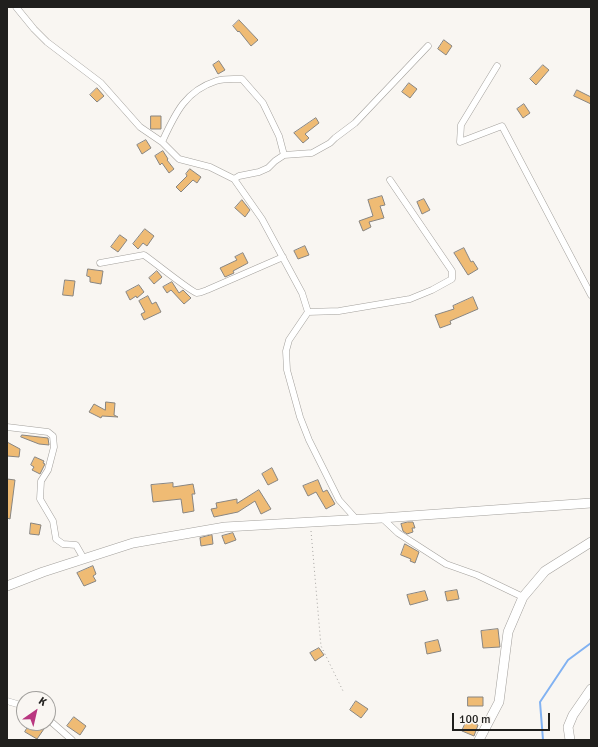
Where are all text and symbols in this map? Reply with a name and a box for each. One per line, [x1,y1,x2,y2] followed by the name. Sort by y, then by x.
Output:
[16,691,56,731] north arrow
[36,694,49,709] text: K
[454,705,552,731] scale bar
[459,712,491,727] text: 100 m

